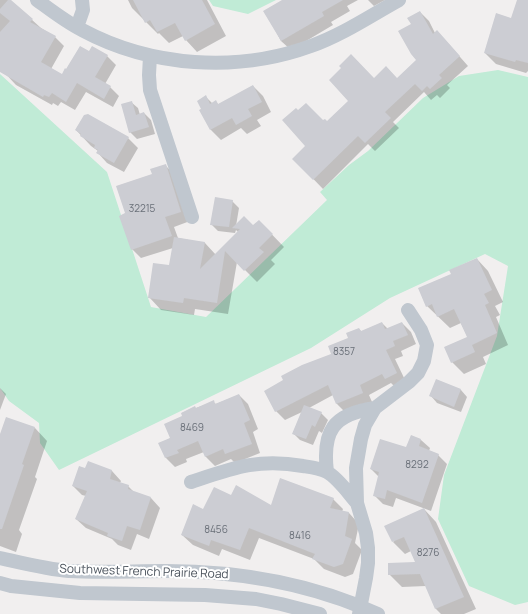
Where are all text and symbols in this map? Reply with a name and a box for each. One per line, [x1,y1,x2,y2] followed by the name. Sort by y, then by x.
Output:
[129,203,155,215] house number: 32215
[333,346,355,358] house number: 8357
[180,422,204,434] house number: 8469
[405,459,429,471] house number: 8292
[204,524,228,536] house number: 8456
[289,530,311,542] house number: 8416
[417,547,439,559] house number: 8276
[59,562,229,582] street label: Southwest French Prairie Road

